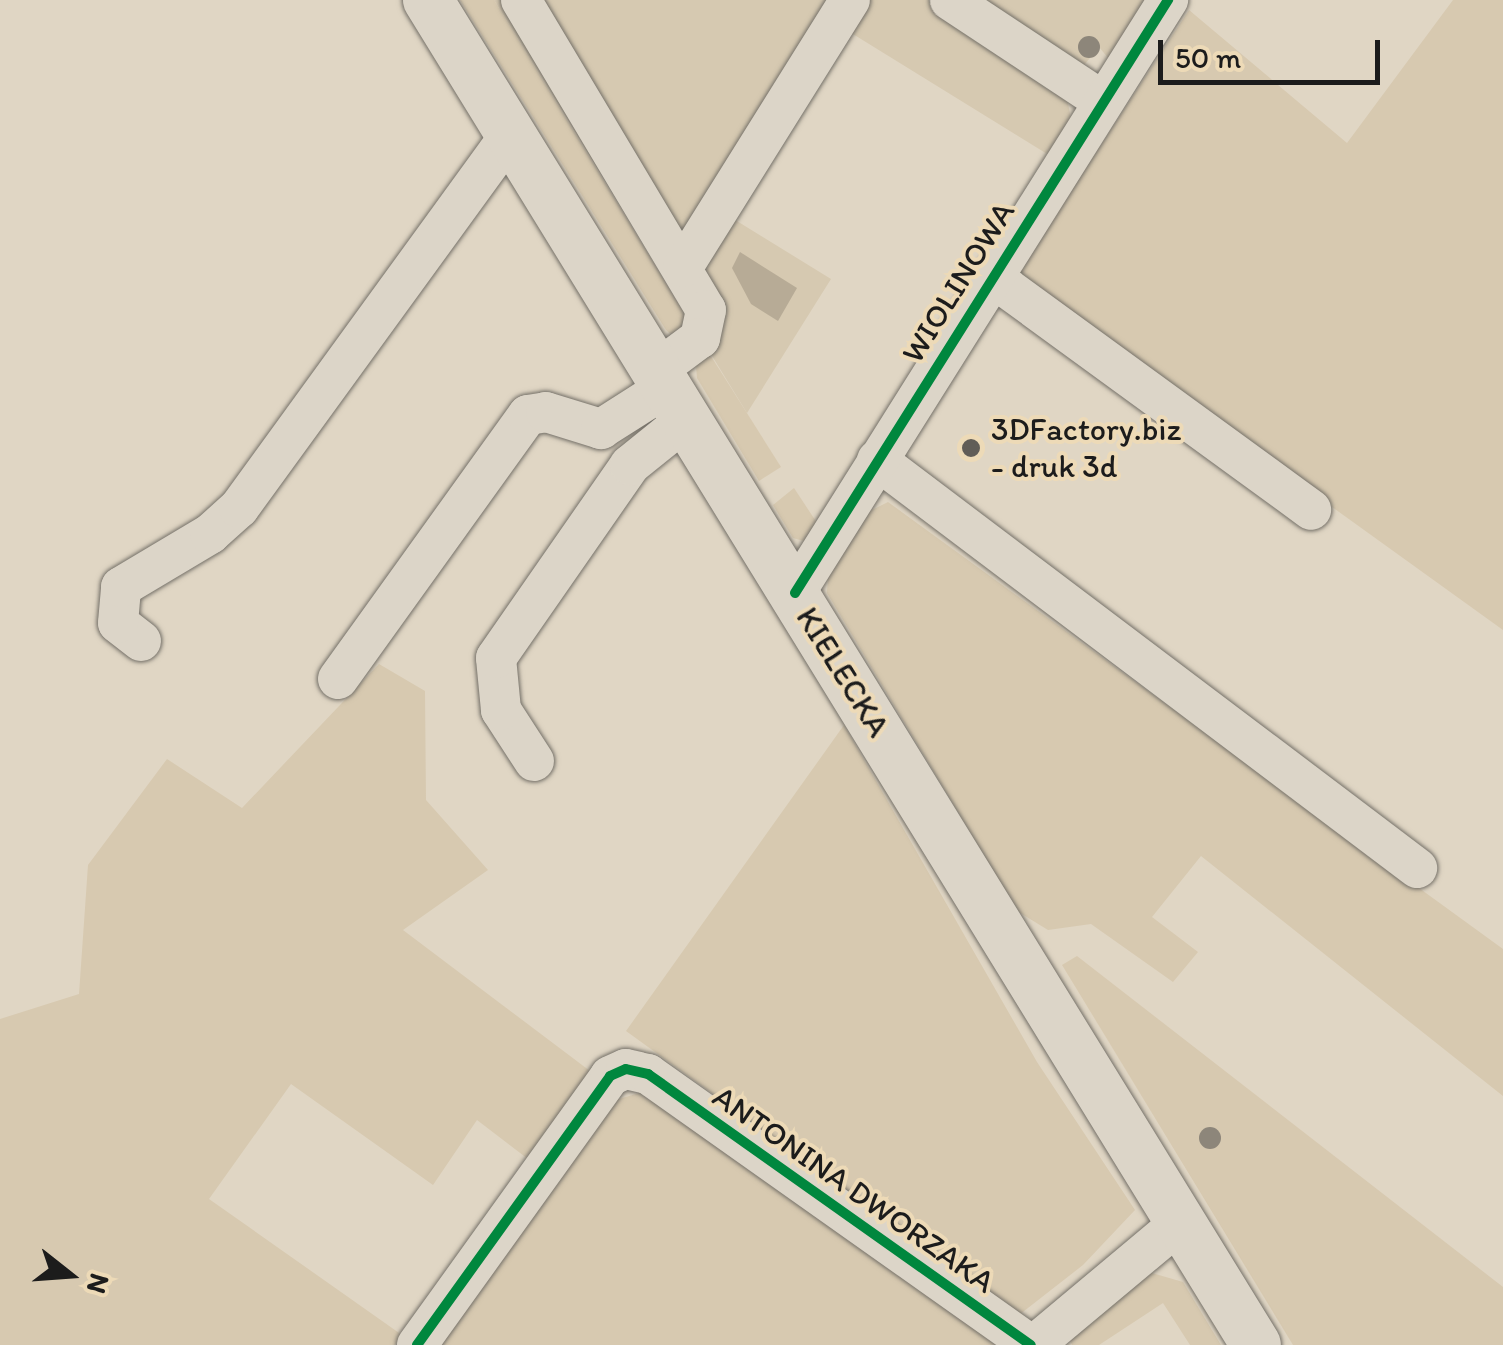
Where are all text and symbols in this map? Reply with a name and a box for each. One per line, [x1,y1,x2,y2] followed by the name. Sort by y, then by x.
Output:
[1163,20,1386,82] scale bar
[1175,39,1241,76] text: 50 m
[893,194,1023,370] street label: WIOLINOWA
[991,411,1181,486] place label: 3DFactory.biz - druk 3d
[960,437,982,459] marker: 3DFactory.biz - druk 3d
[788,600,898,744] street label: KIELECKA
[705,1077,1003,1301] street label: ANTONINA DWORZAKA
[20,1225,120,1325] north arrow
[80,1270,118,1298] text: N

